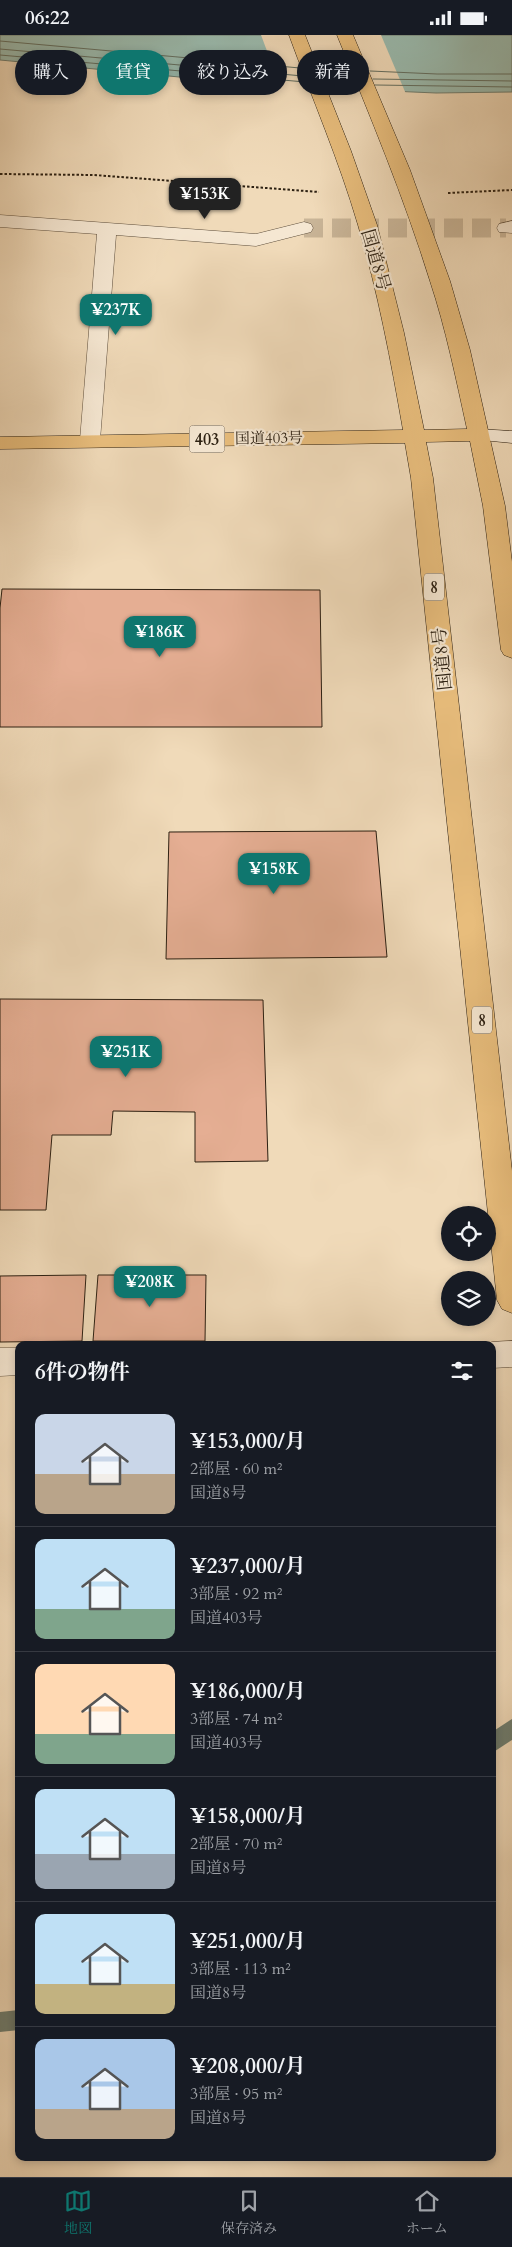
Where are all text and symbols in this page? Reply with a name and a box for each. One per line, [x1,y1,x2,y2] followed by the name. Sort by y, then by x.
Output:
[25,5,69,31] text: 06:22
[15,50,87,95] chip: 購入
[97,50,169,95] chip: 賃貸
[179,50,287,95] chip: 絞り込み
[297,50,369,95] chip: 新着
[170,177,240,220] pin: ¥153K
[180,183,230,205] text: ¥153K
[355,226,396,294] street label: 国道8号
[81,293,151,336] pin: ¥237K
[91,299,141,321] text: ¥237K
[190,425,224,453] road number: 403
[235,427,303,449] street label: 国道403号
[424,573,444,601] road number: 8
[125,615,195,658] pin: ¥186K
[135,621,185,643] text: ¥186K
[427,626,458,692] street label: 国道8号
[239,853,309,895] pin: ¥158K
[249,858,299,880] text: ¥158K
[472,1007,492,1033] road number: 8
[91,1035,161,1078] pin: ¥251K
[101,1041,151,1063] text: ¥251K
[441,1206,496,1326] map controls
[441,1206,496,1261] button: locate
[115,1265,185,1308] pin: ¥208K
[125,1271,175,1293] text: ¥208K
[441,1271,496,1326] button: layers
[448,1357,476,1385] icon: filters
[35,1358,130,1387] text: 6件の物件
[190,1427,306,1456] text: ¥153,000/月
[75,1434,135,1494] icon: home
[190,1458,282,1480] text: 2部屋 · 60 m²
[190,1482,246,1504] text: 国道8号
[190,1552,306,1581] text: ¥237,000/月
[75,1559,135,1619] icon: home
[190,1583,282,1605] text: 3部屋 · 92 m²
[190,1607,263,1629] text: 国道403号
[190,1677,306,1706] text: ¥186,000/月
[75,1684,135,1744] icon: home
[190,1708,282,1730] text: 3部屋 · 74 m²
[190,1732,263,1754] text: 国道403号
[190,1802,306,1831] text: ¥158,000/月
[75,1809,135,1869] icon: home
[190,1833,282,1855] text: 2部屋 · 70 m²
[190,1857,246,1879] text: 国道8号
[190,1927,306,1956] text: ¥251,000/月
[75,1934,135,1994] icon: home
[190,1958,291,1980] text: 3部屋 · 113 m²
[190,1982,246,2004] text: 国道8号
[190,2052,306,2081] text: ¥208,000/月
[75,2059,135,2119] icon: home
[190,2083,282,2105] text: 3部屋 · 95 m²
[190,2107,246,2129] text: 国道8号
[64,2187,92,2238] tab: 地図
[221,2187,277,2238] tab: 保存済み
[406,2187,448,2238] tab: ホーム

